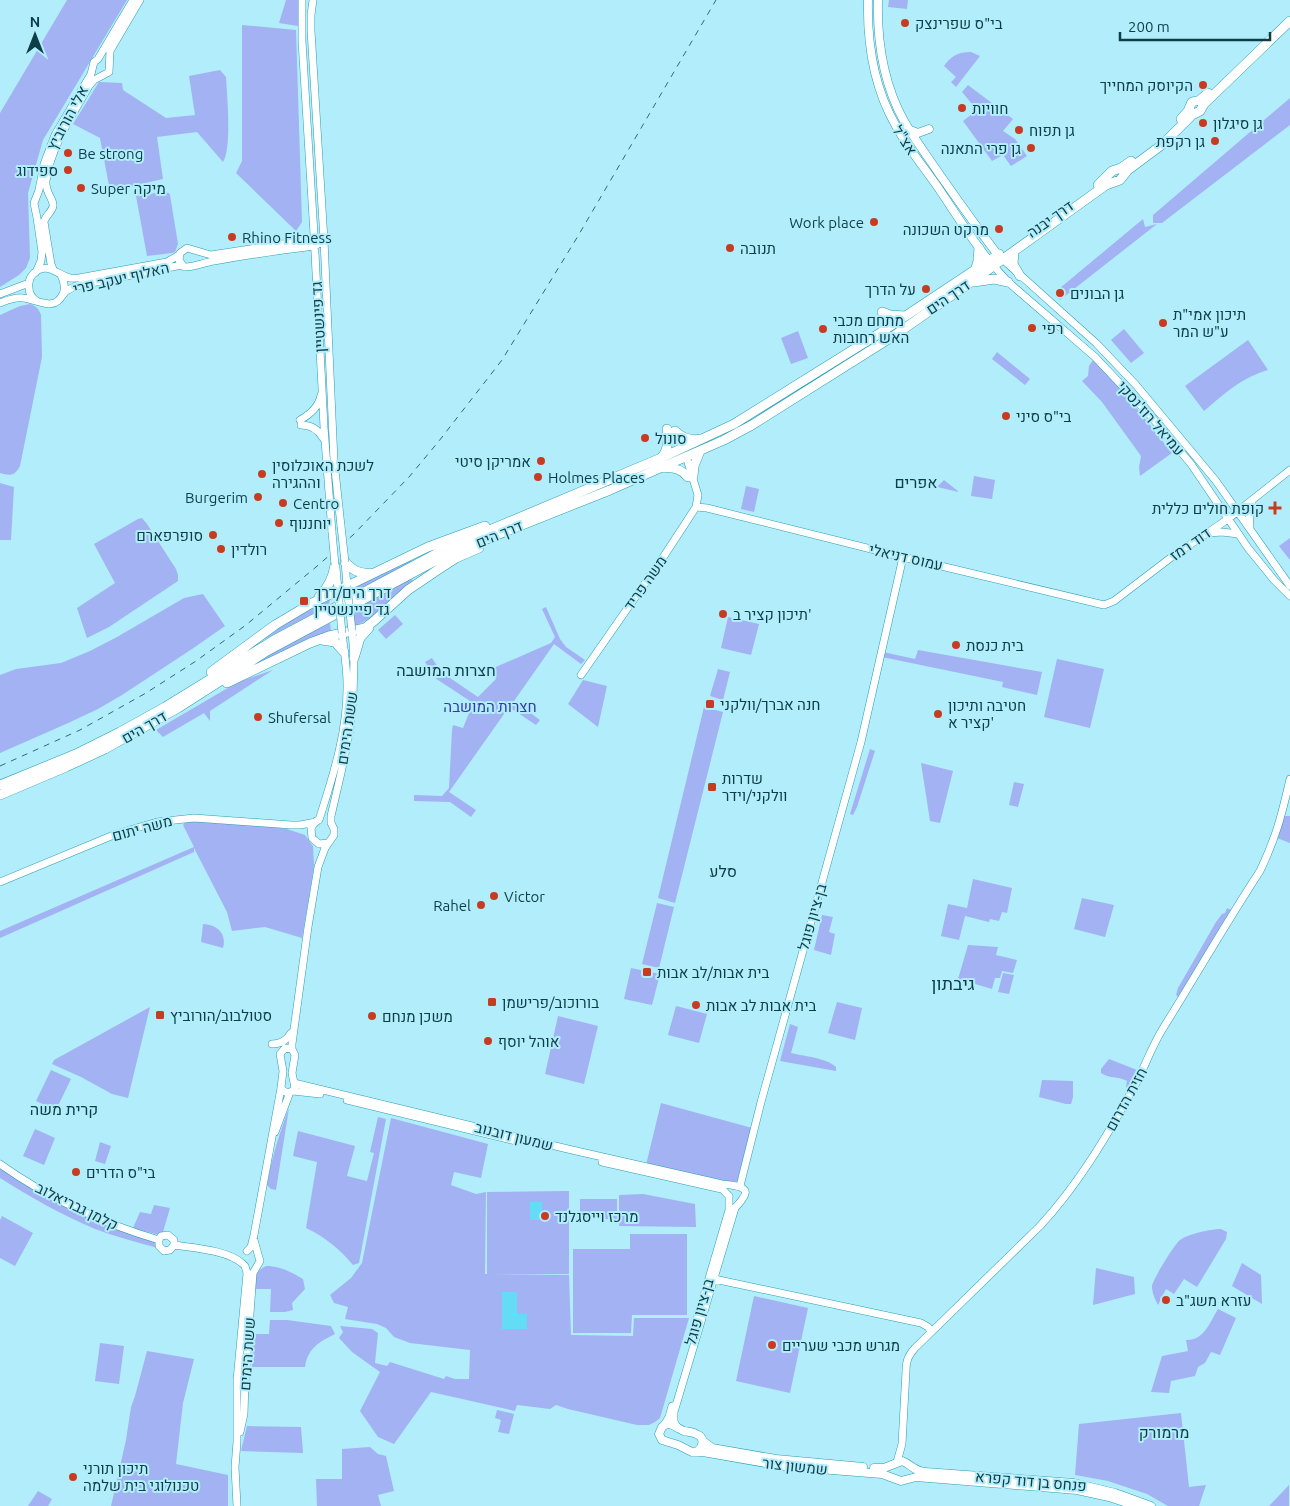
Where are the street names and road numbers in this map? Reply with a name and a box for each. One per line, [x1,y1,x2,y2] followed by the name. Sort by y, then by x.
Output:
[43,83,91,153] street label: אלי הורוביץ
[889,122,921,158] street label: אצ"ל
[1024,197,1077,241] street label: דרך יבנה
[71,259,171,297] street label: האלוף יעקב פרי
[923,276,973,318] street label: דרך הים
[308,281,328,353] street label: גד פינשטיין
[1114,377,1188,459] street label: עמיאל רוז'נסקי
[473,517,525,551] street label: דרך הים
[1166,524,1214,564] street label: דוד רמז
[867,540,945,574] street label: עמוס דניאלי
[620,552,670,614] street label: משה פריד
[333,690,361,766] street label: ששת הימים
[119,707,170,747] street label: דרך הים
[110,812,174,844] street label: משה יתום
[794,882,830,952] street label: בן-ציון פוגל
[1102,1064,1150,1134] street label: חזית הדרום
[473,1118,555,1154] street label: שמעון דובנוב
[33,1179,121,1233] street label: קלמן גבריאלוב
[681,1277,717,1347] street label: בן-ציון פוגל
[236,1317,258,1391] street label: ששת הימים
[762,1454,828,1478] street label: שמשון צור
[975,1468,1087,1494] street label: פנחס בן דוד קפרא

